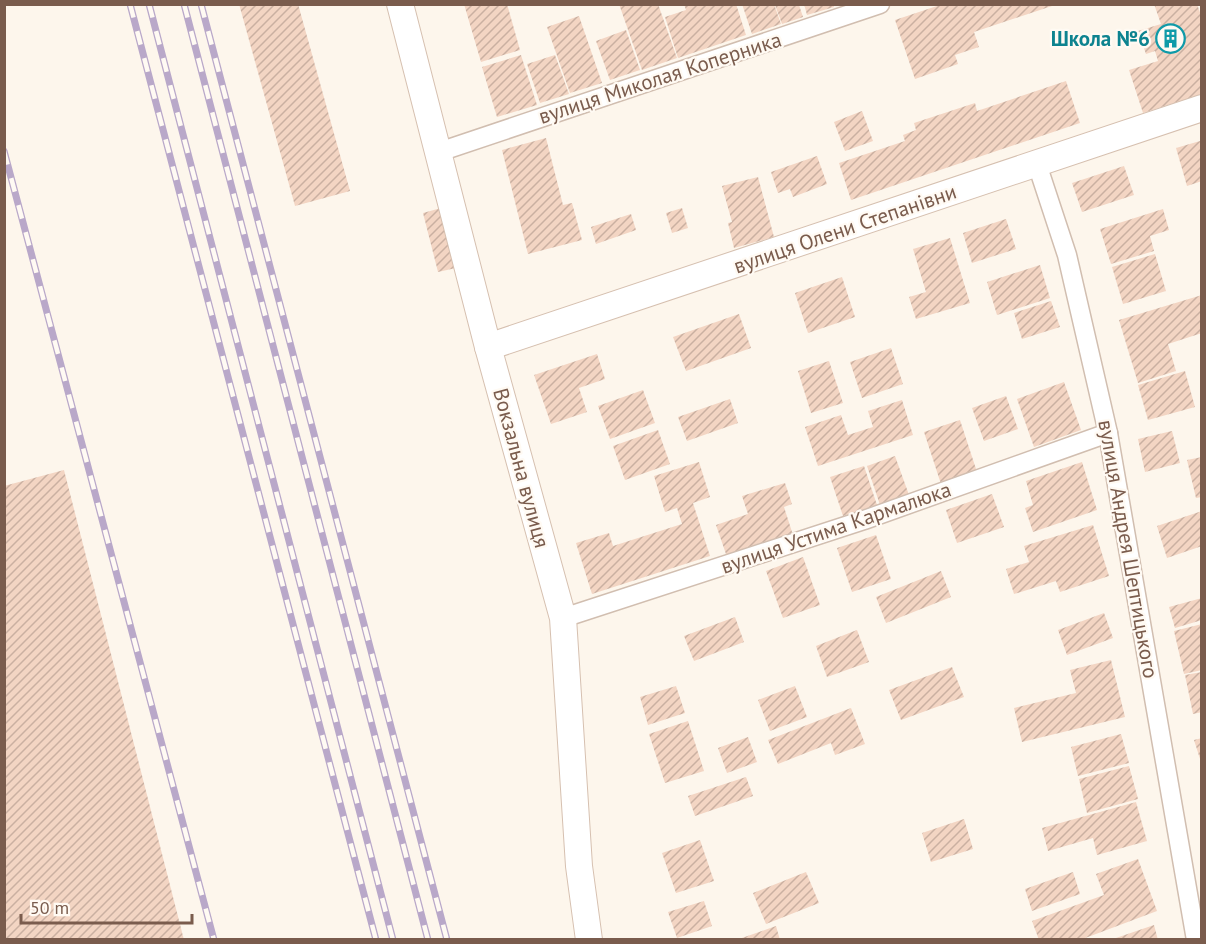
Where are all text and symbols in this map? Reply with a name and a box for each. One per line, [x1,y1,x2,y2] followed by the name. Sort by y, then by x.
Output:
[1155,23,1187,55] building icon: Школа №6
[535,25,785,130] street label: вулиця Миколая Коперника
[1051,25,1150,52] place label: Школа №6
[730,178,960,279] street label: вулиця Олени Степанівни
[487,385,556,551] street label: Вокзальна вулиця
[1092,417,1165,680] street label: вулиця Андрея Шептицького
[717,475,955,580] street label: вулиця Устима Кармалюка
[21,887,192,925] scale bar
[30,896,69,919] text: 50 m

